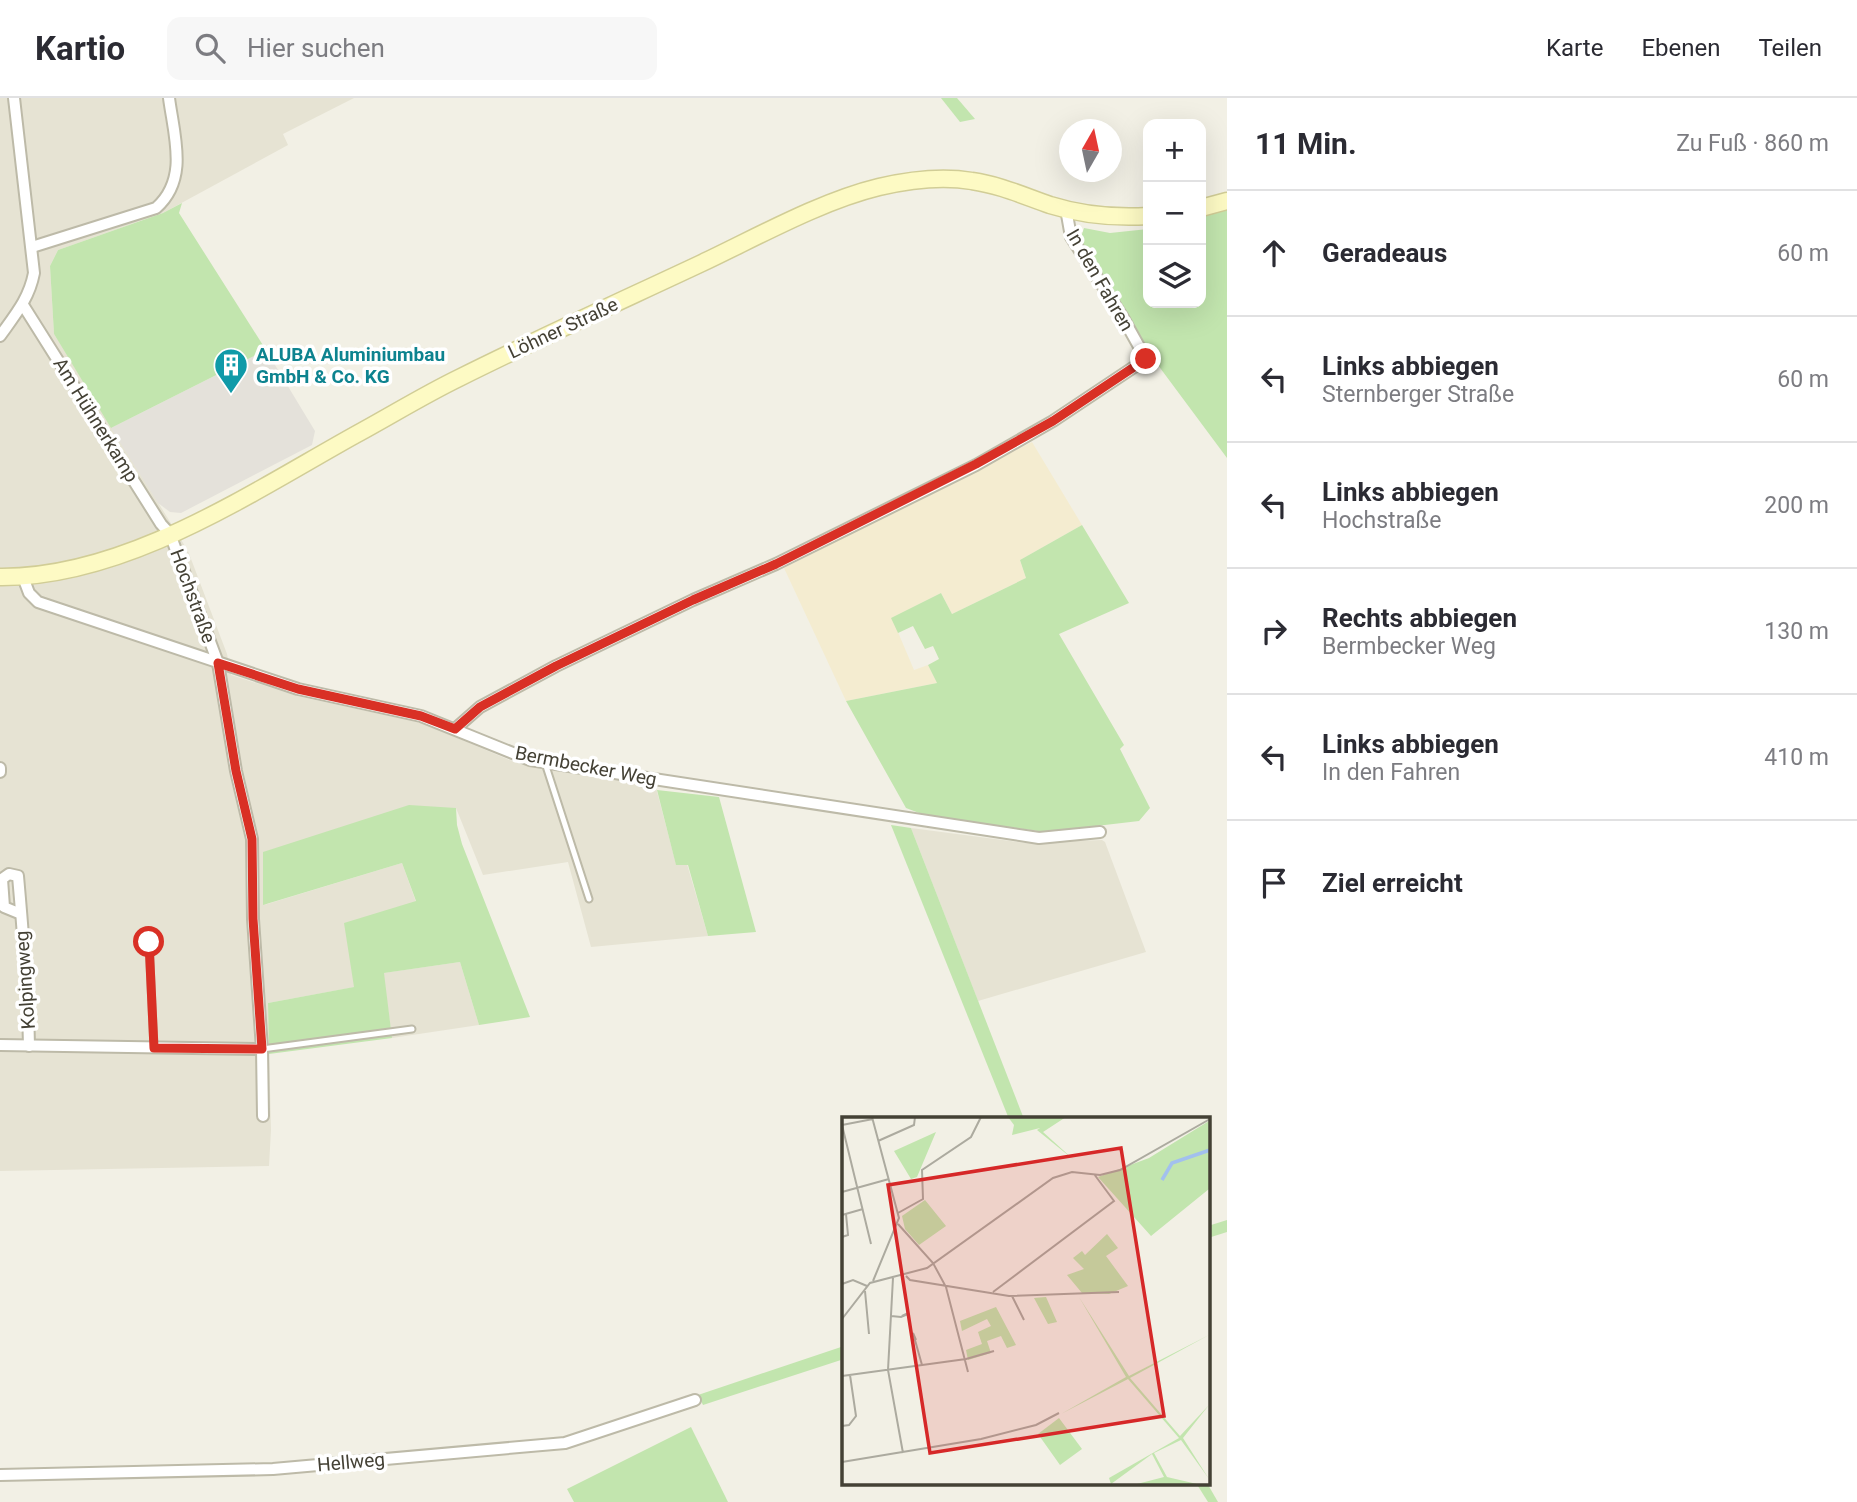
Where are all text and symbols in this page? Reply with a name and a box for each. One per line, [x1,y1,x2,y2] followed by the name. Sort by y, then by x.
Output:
[167,17,657,80] search box
[35,29,125,68] text: Kartio
[191,29,229,67] icon: search
[247,33,385,63] text: Hier suchen
[1546,34,1603,62] text: Karte
[1641,34,1720,62] text: Ebenen
[1758,34,1822,62] text: Teilen
[1059,119,1122,182] north arrow
[1143,119,1206,308] map controls
[1143,119,1206,182] button: +
[1255,126,1357,161] text: 11 Min.
[1676,130,1829,157] text: Zu Fuß · 860 m
[1143,182,1206,245] button: −
[1061,225,1139,335] street label: In den Fahren
[1255,234,1293,272] icon: ahead
[1322,238,1447,268] text: Geradeaus
[1777,240,1829,267] text: 60 m
[1143,245,1206,308] button: layers
[504,293,622,363] street label: Löhner Straße
[256,343,445,388] place label: ALUBA Aluminiumbau GmbH & Co. KG
[1130,343,1161,374] route end
[212,346,250,395] building icon: ALUBA Aluminiumbau GmbH & Co. KG
[1322,351,1499,381] text: Links abbiegen
[48,353,144,487] street label: Am Hühnerkamp
[1255,360,1293,398] icon: left
[1777,366,1829,393] text: 60 m
[1322,381,1514,408] text: Sternberger Straße
[1322,477,1499,507] text: Links abbiegen
[1255,486,1293,524] icon: left
[1764,492,1829,519] text: 200 m
[1322,507,1441,534] text: Hochstraße
[165,546,221,646] street label: Hochstraße
[1322,603,1517,633] text: Rechts abbiegen
[1255,612,1293,650] icon: right
[1764,618,1829,645] text: 130 m
[1322,633,1496,660] text: Bermbecker Weg
[1322,729,1499,759] text: Links abbiegen
[1255,738,1293,776] icon: left
[513,741,659,791] street label: Bermbecker Weg
[1764,744,1829,771] text: 410 m
[1322,759,1460,786] text: In den Fahren
[1255,864,1293,902] icon: arrive
[1322,868,1463,898] text: Ziel erreicht
[133,926,164,957] route start
[10,930,40,1030] street label: Kolpingweg
[842,1117,1210,1484] inset map
[316,1448,386,1476] street label: Hellweg

